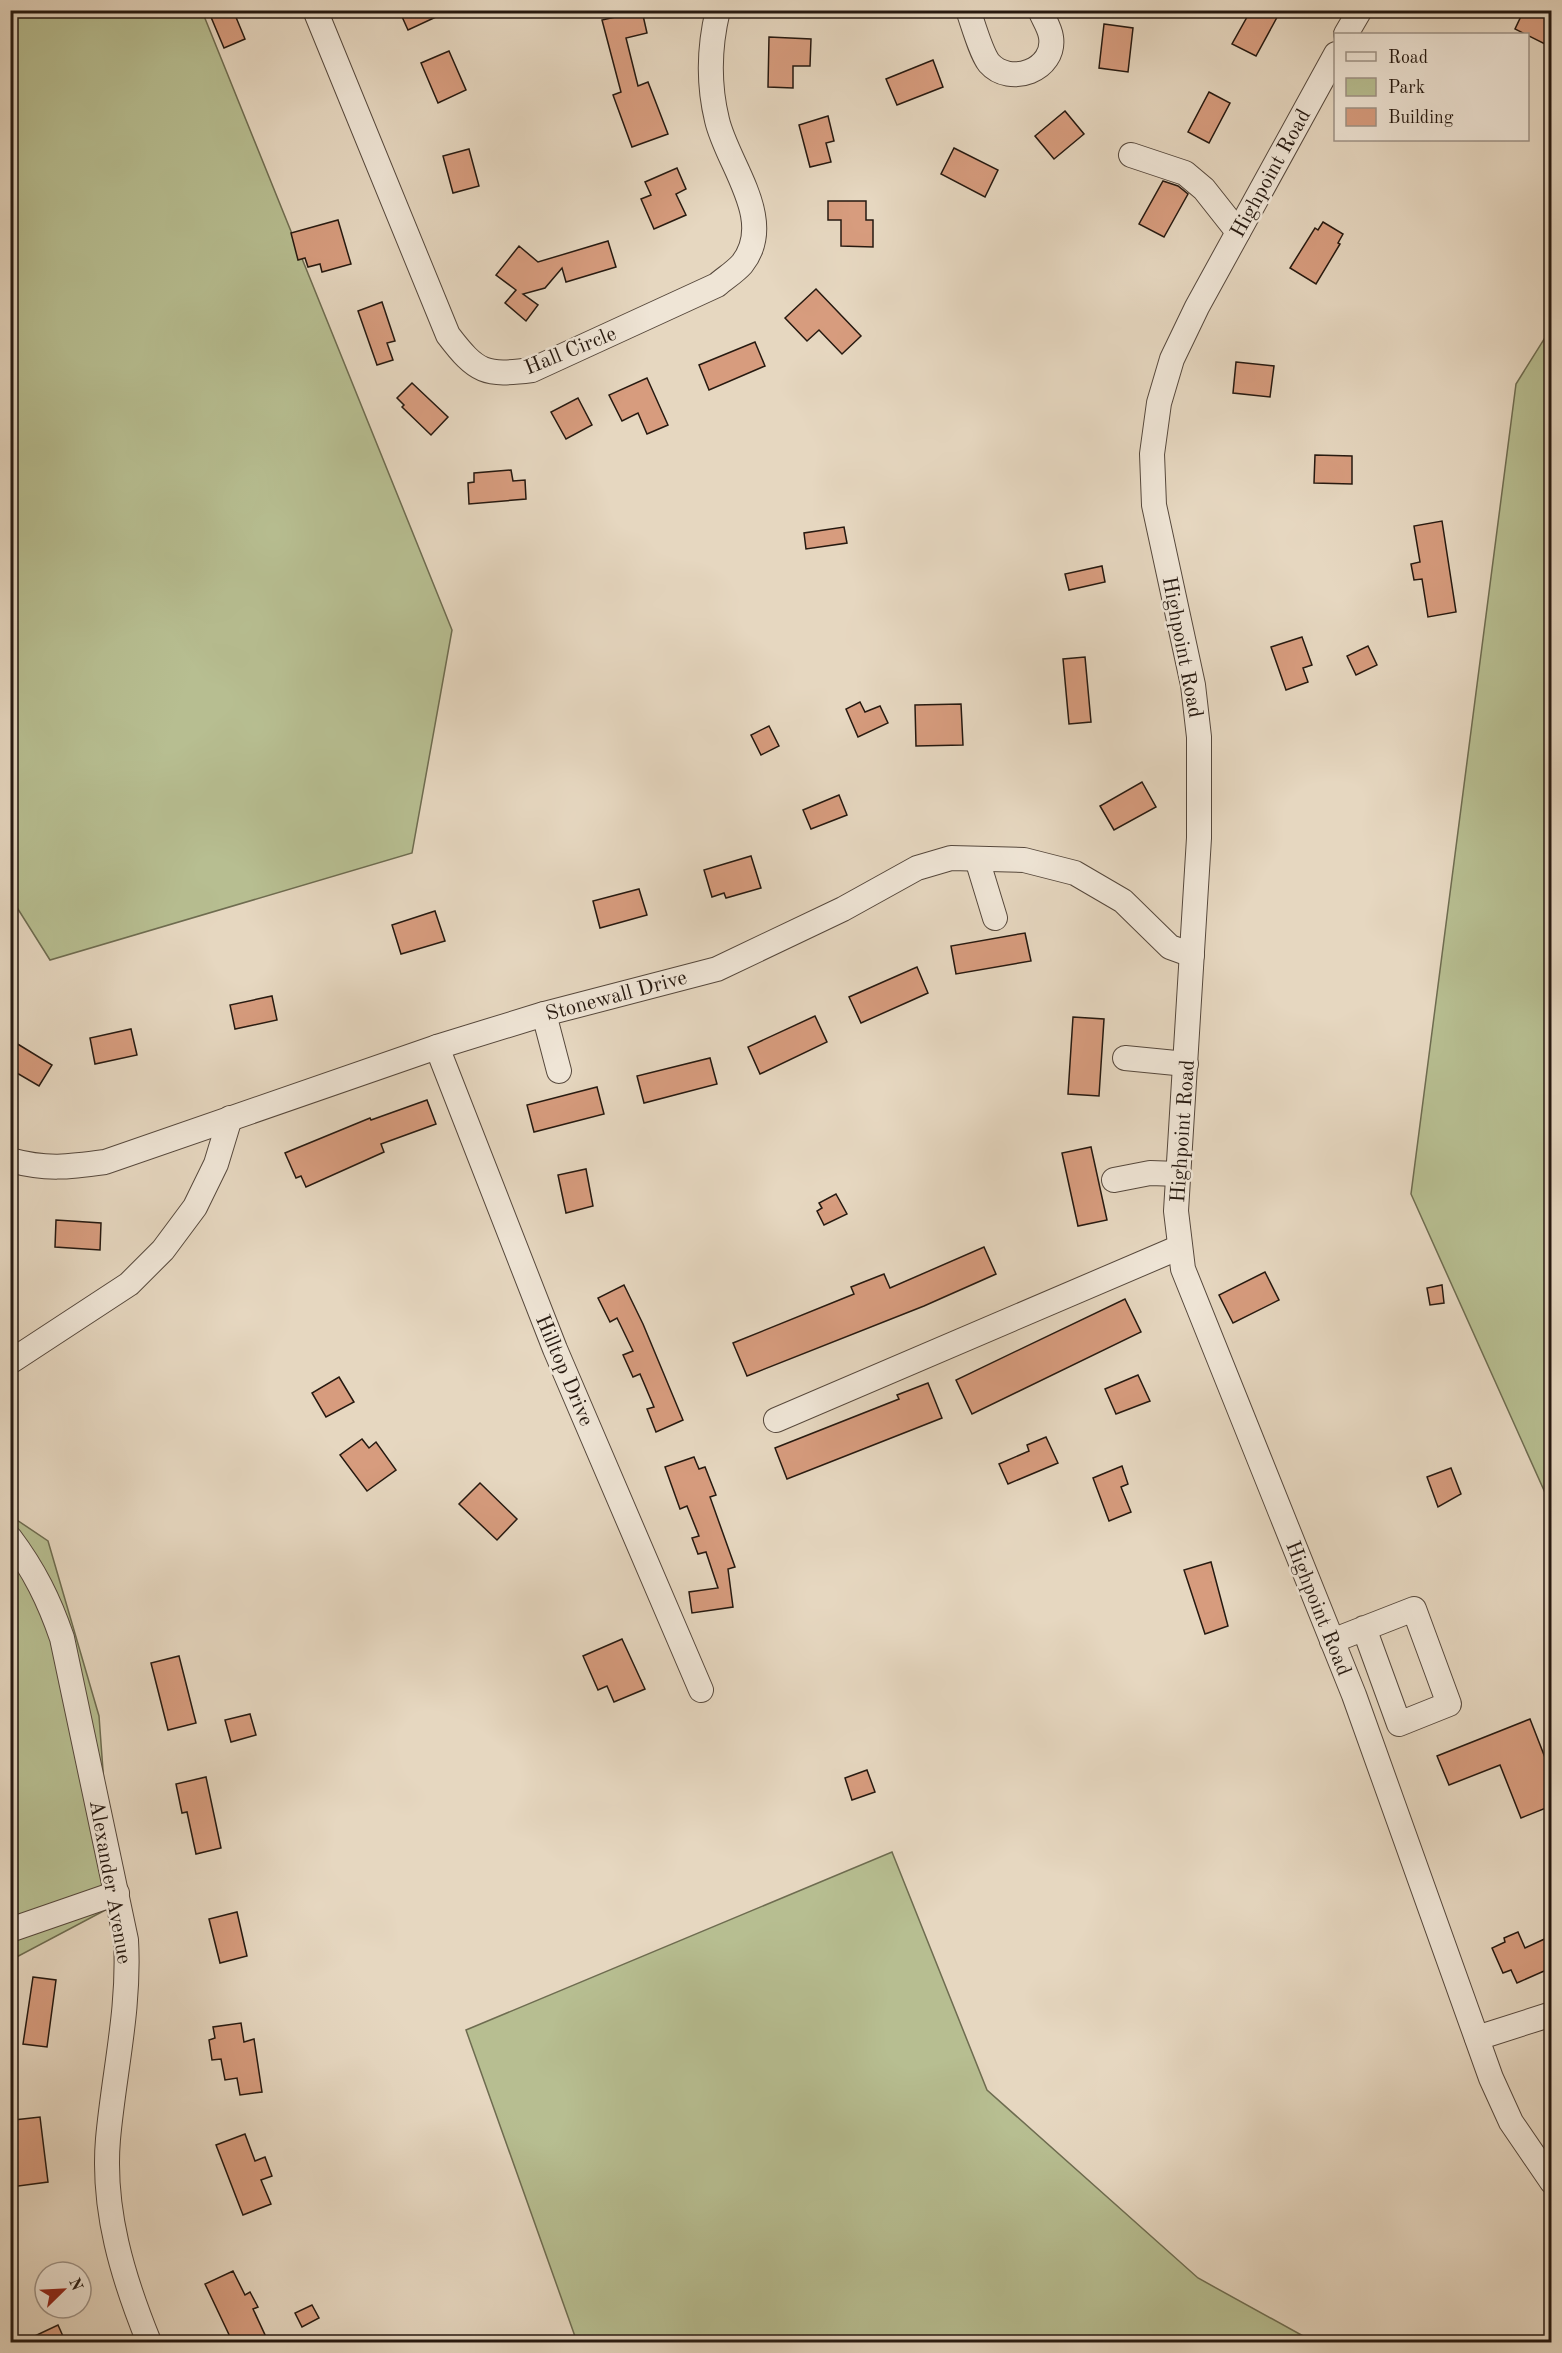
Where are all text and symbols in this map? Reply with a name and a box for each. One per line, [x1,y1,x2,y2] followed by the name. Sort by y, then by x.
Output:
[1334,33,1529,141] legend
[1388,49,1428,67] text: Road
[1388,79,1425,97] text: Park
[1227,106,1315,241] street label: Highpoint Road
[1388,109,1454,127] text: Building
[522,323,619,379] street label: Hall Circle
[1158,575,1206,720] street label: Highpoint Road
[543,967,689,1025] street label: Stonewall Drive
[1168,1059,1199,1203] street label: Highpoint Road
[531,1312,596,1429] street label: Hilltop Drive
[1281,1538,1354,1679] street label: Highpoint Road
[85,1799,134,1966] street label: Alexander Avenue
[33,2260,93,2320] north arrow
[65,2276,85,2294] text: N

